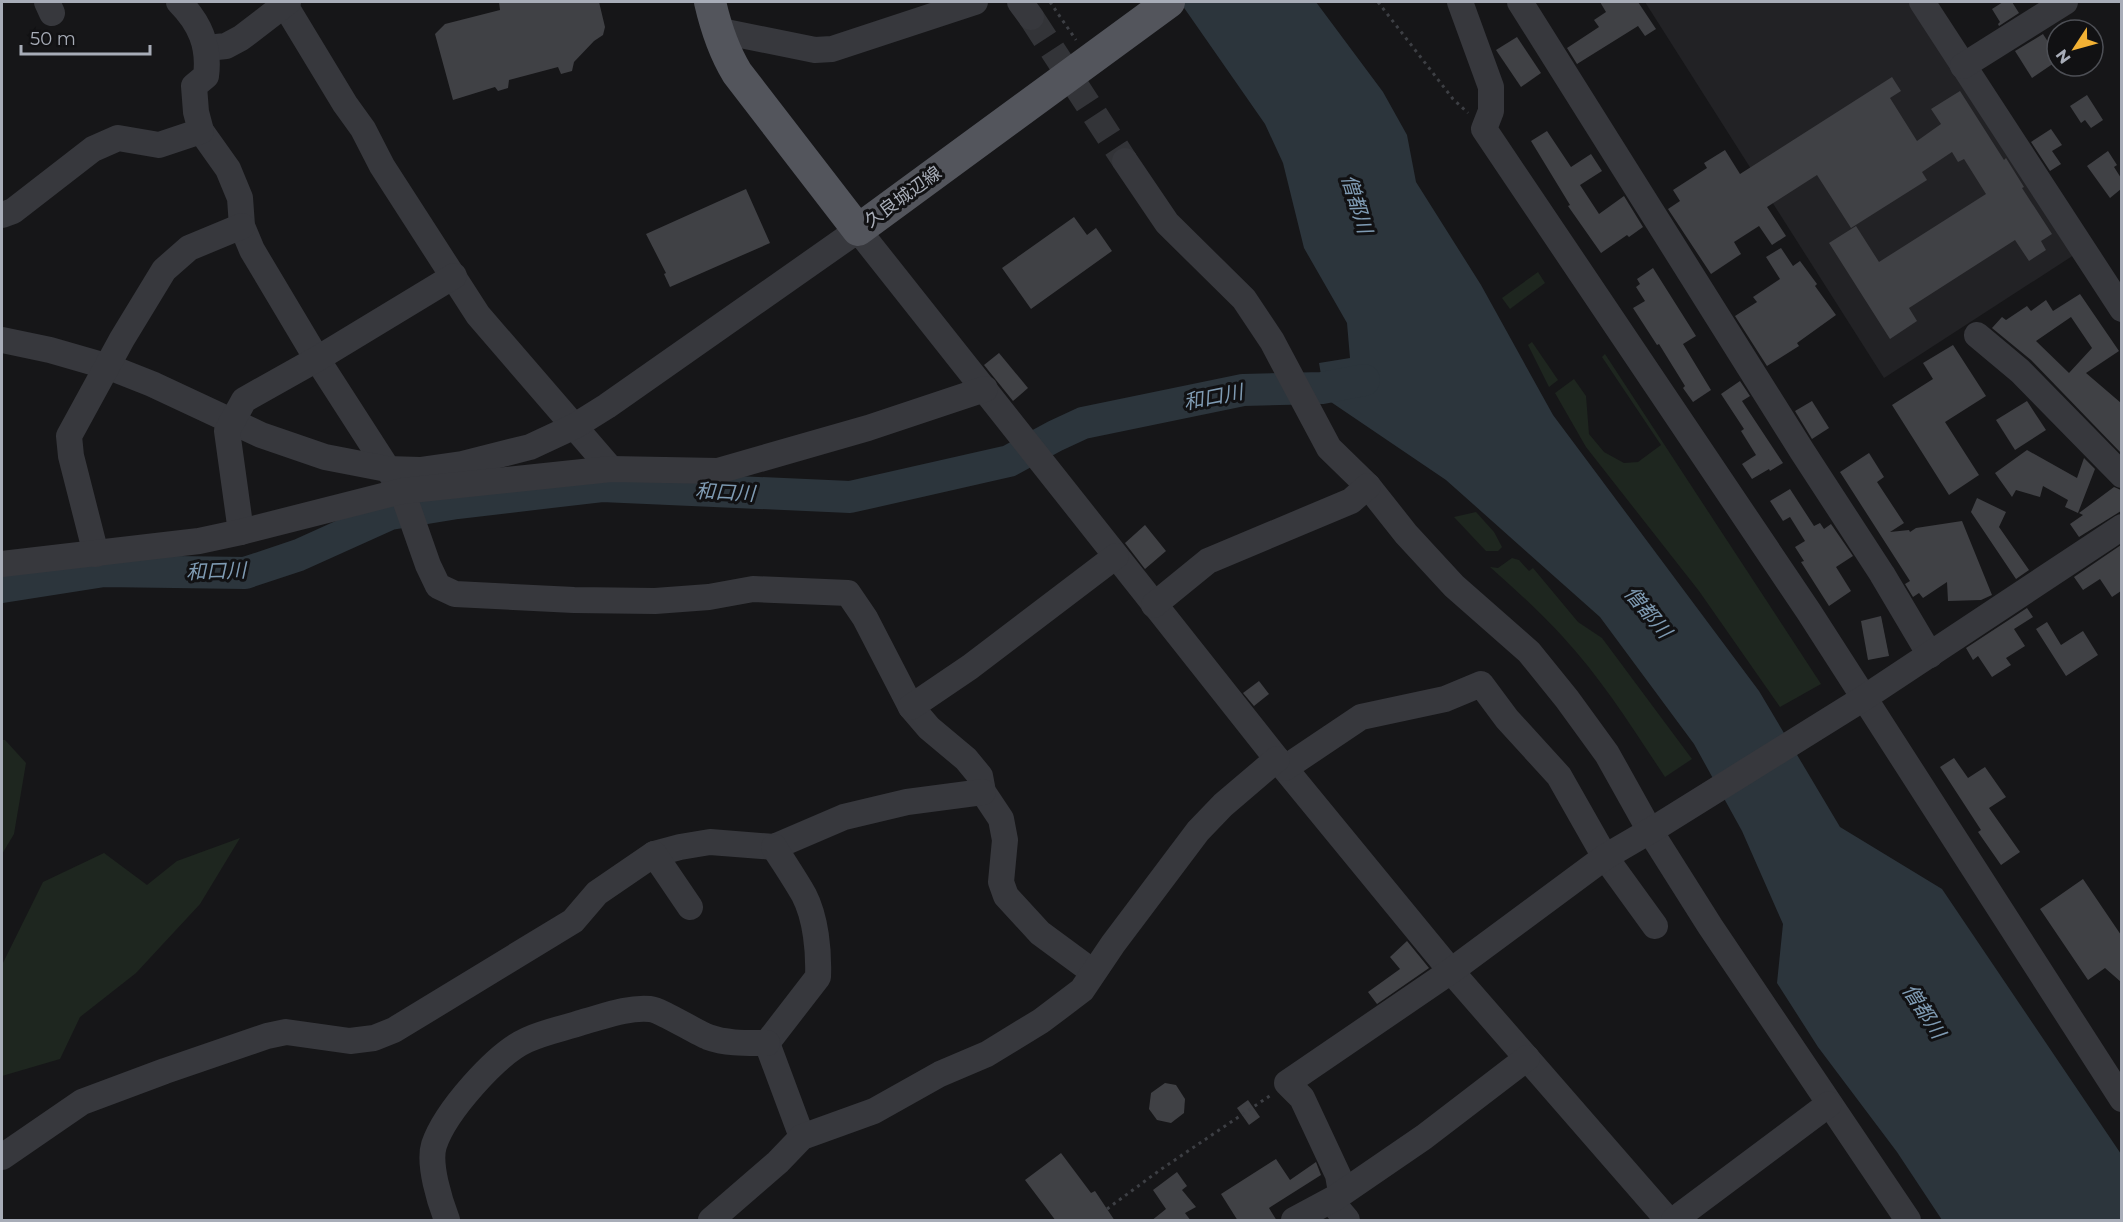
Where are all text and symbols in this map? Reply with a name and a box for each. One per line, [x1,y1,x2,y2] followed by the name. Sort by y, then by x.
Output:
[21,18,150,56] scale bar
[2045,18,2105,78] north arrow
[30,28,76,50] text: 50 m
[2052,46,2075,67] text: N
[860,162,946,232] street label: 久良城辺線
[1337,172,1378,238] water label: 僧都川
[1181,379,1247,415] water label: 和口川
[694,478,758,506] water label: 和口川
[186,558,248,584] water label: 和口川
[1620,581,1678,644] water label: 僧都川
[1898,979,1951,1044] water label: 僧都川

